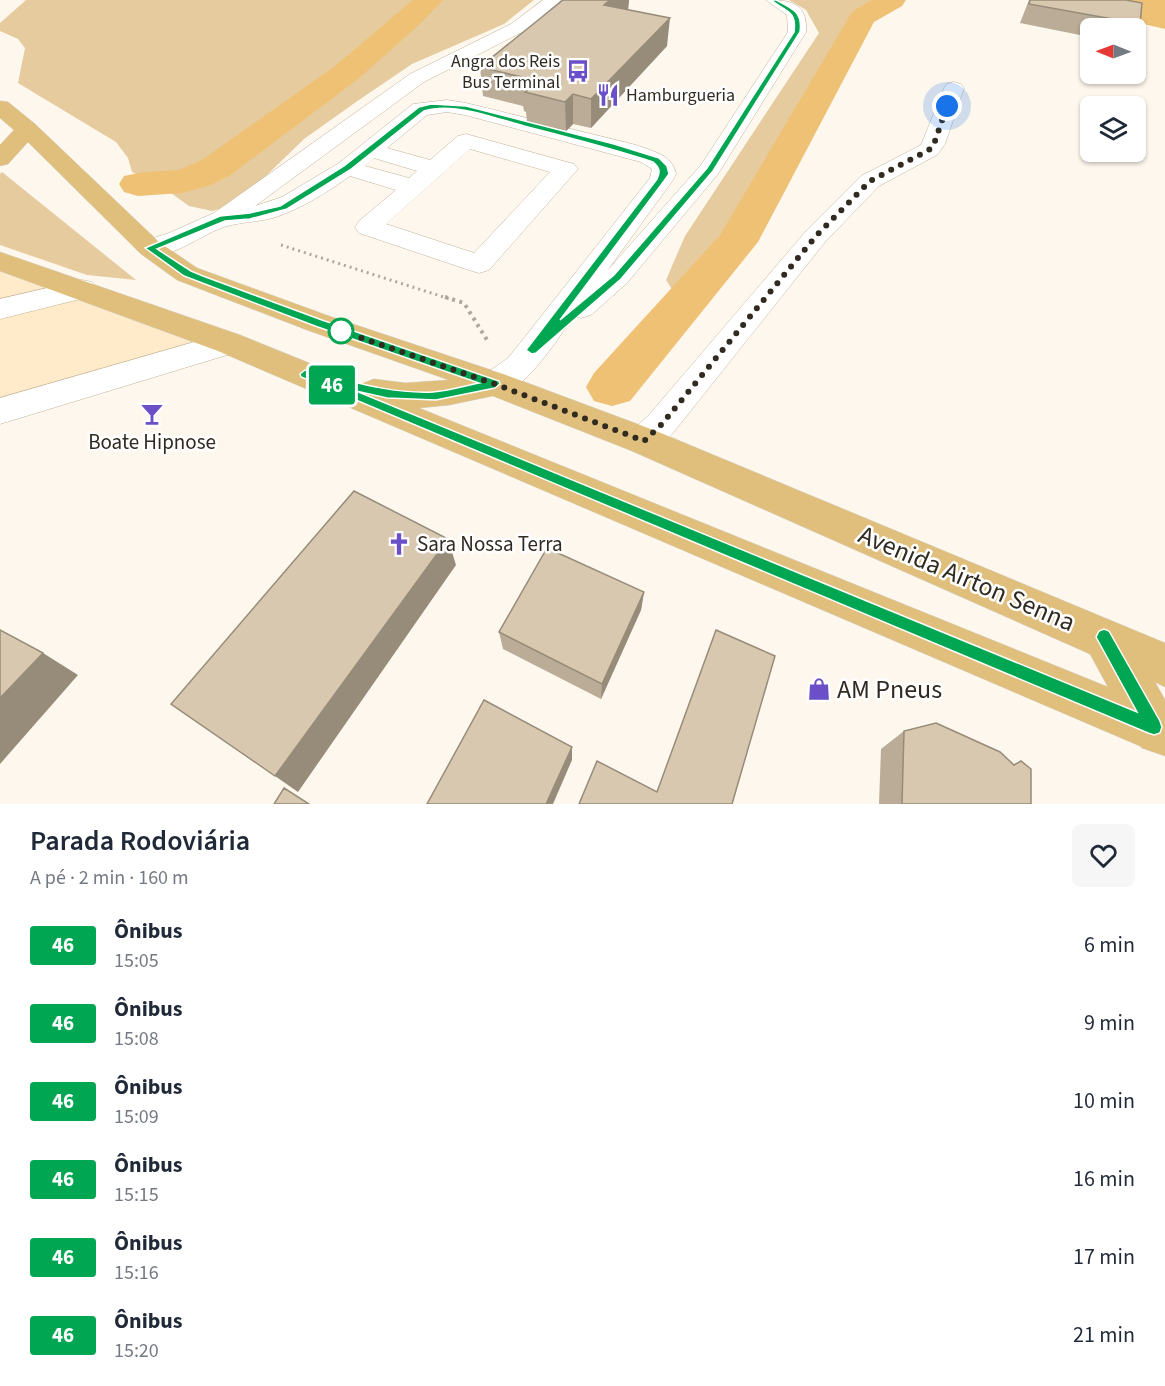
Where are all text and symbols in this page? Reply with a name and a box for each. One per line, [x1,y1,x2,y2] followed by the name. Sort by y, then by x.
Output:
[1080,18,1146,84] north arrow
[1080,18,1146,162] map controls
[451,49,560,95] place label: Angra dos Reis Bus Terminal
[565,58,591,84] bus stop icon: Angra dos Reis Bus Terminal
[595,82,621,108] restaurant icon: Hamburgueria
[626,83,735,108] place label: Hamburgueria
[932,91,962,121] your location
[1080,96,1146,162] button: layers
[328,318,354,344] unlabelled marker
[305,366,359,404] line badge: 46
[321,370,343,400] text: 46
[139,401,165,427] bar icon: Boate Hipnose
[88,427,216,457] place label: Boate Hipnose
[853,516,1081,641] street label: Avenida Airton Senna
[417,529,563,559] place label: Sara Nossa Terra
[386,531,412,557] church icon: Sara Nossa Terra
[837,671,942,708] place label: AM Pneus
[806,676,832,702] shop icon: AM Pneus
[30,821,250,861] text: Parada Rodoviária
[1072,824,1135,887] button: heart
[30,864,189,892] text: A pé · 2 min · 160 m
[114,915,183,947] text: Ônibus
[1084,929,1135,961] text: 6 min
[52,930,74,960] text: 46
[114,947,159,975] text: 15:05
[114,993,183,1025] text: Ônibus
[1084,1007,1135,1039] text: 9 min
[52,1008,74,1038] text: 46
[114,1025,159,1053] text: 15:08
[114,1071,183,1103] text: Ônibus
[1073,1085,1135,1117] text: 10 min
[52,1086,74,1116] text: 46
[114,1103,159,1131] text: 15:09
[114,1149,183,1181] text: Ônibus
[1073,1163,1135,1195] text: 16 min
[52,1164,74,1194] text: 46
[114,1181,159,1209] text: 15:15
[114,1227,183,1259] text: Ônibus
[1073,1241,1135,1273] text: 17 min
[52,1242,74,1272] text: 46
[114,1259,159,1287] text: 15:16
[114,1305,183,1337] text: Ônibus
[1073,1319,1135,1351] text: 21 min
[52,1320,74,1350] text: 46
[114,1337,159,1365] text: 15:20

